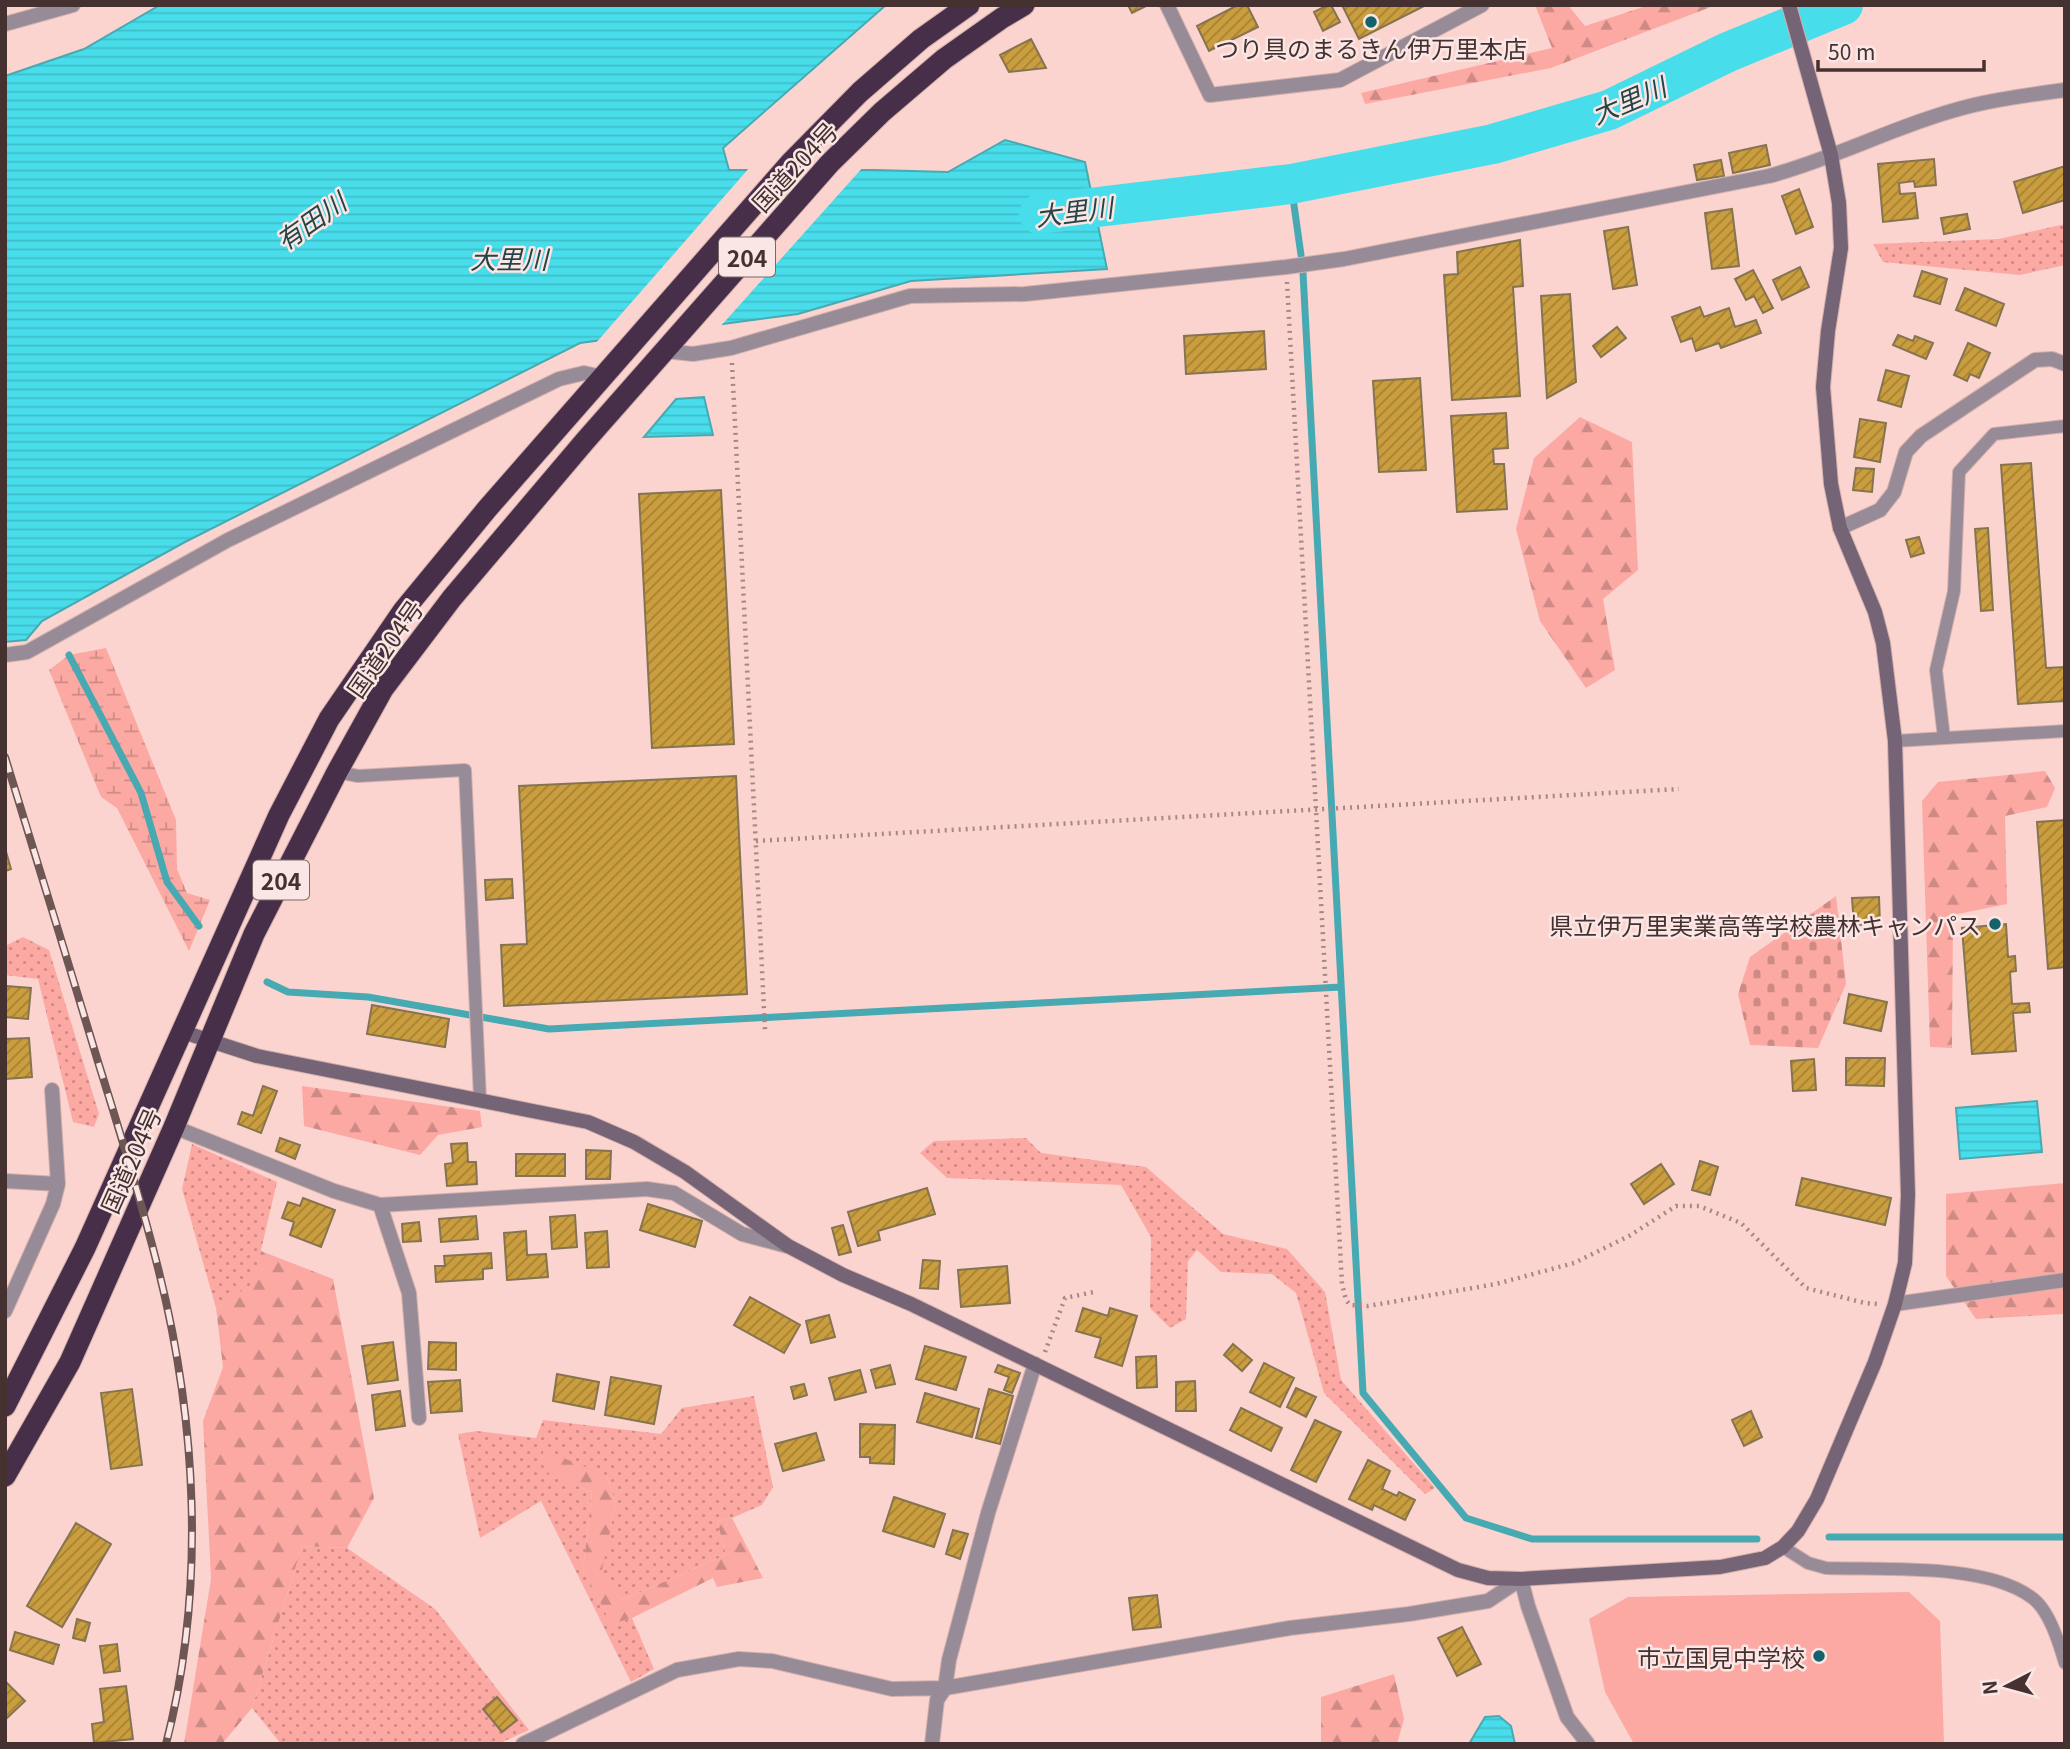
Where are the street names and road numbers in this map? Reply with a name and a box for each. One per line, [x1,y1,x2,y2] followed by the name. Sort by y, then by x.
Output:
[743,113,845,219] street label: 国道204号
[719,238,775,276] road number: 204
[338,592,430,704] street label: 国道204号
[253,860,309,900] road number: 204
[91,1102,169,1218] street label: 国道204号

